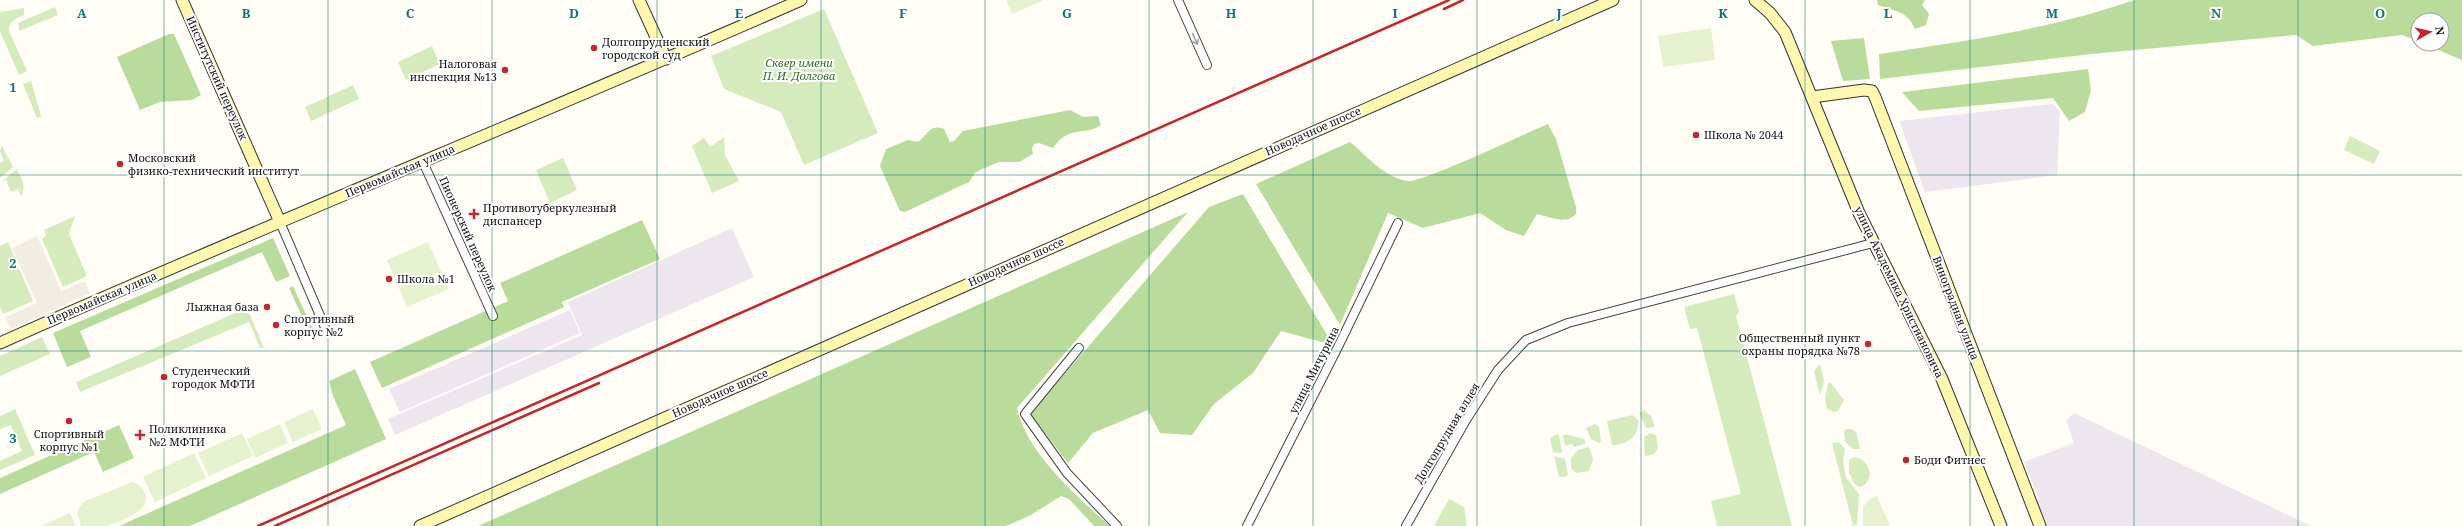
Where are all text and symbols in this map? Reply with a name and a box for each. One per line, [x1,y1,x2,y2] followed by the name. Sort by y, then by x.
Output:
[77,4,87,22] text: A
[242,4,251,22] text: B
[406,4,415,22] text: C
[569,4,579,22] text: D
[735,4,744,22] text: E
[899,4,907,22] text: F
[1062,4,1072,22] text: G
[1226,4,1237,22] text: H
[1392,4,1398,22] text: I
[1555,4,1562,22] text: J
[1718,4,1728,22] text: K
[1884,4,1893,22] text: L
[2046,4,2059,22] text: M
[2211,4,2222,22] text: N
[2375,4,2385,22] text: O
[2410,12,2450,52] north arrow
[183,13,252,143] street label: Институтский переулок
[2432,25,2448,36] text: N
[1192,33,1200,45] one-way arrow
[602,34,710,62] place label: Долгопрудненский городской суд
[589,43,599,53] marker: Долгопрудненский городской суд
[762,55,836,83] park label: Сквер имени П. И. Долгова
[410,56,497,84] place label: Налоговая инспекция №13
[500,65,510,75] marker: Налоговая инспекция №13
[9,78,17,96] text: 1
[1262,103,1363,158] street label: Новодачное шоссе
[1704,127,1783,142] place label: Школа № 2044
[1691,130,1701,140] marker: Школа № 2044
[343,141,457,201] street label: Первомайская улица
[128,150,299,178] place label: Московский физико-технический институт
[115,159,125,169] marker: Московский физико-технический институт
[436,174,501,294] street label: Пионерский переулок
[483,200,617,228] place label: Противотуберкулезный диспансер
[1851,203,1948,380] street label: улица Академика Христиановича
[468,208,480,220] marker: Противотуберкулезный диспансер
[965,234,1066,289] street label: Новодачное шоссе
[9,254,17,272] text: 2
[1930,254,1983,362] street label: Виноградная улица
[45,268,159,328] street label: Первомайская улица
[397,271,455,286] place label: Школа №1
[384,274,394,284] marker: Школа №1
[186,299,259,314] place label: Лыжная база
[262,302,272,312] marker: Лыжная база
[284,311,355,339] place label: Спортивный корпус №2
[271,320,281,330] marker: Спортивный корпус №2
[1285,324,1342,416] street label: улица Мичурина
[1739,330,1860,358] place label: Общественный пункт охраны порядка №78
[1863,339,1873,349] marker: Общественный пункт охраны порядка №78
[172,363,255,391] place label: Студенческий городок МФТИ
[669,365,770,420] street label: Новодачное шоссе
[159,372,169,382] marker: Студенческий городок МФТИ
[1411,380,1483,486] street label: Долгопрудная аллея
[64,416,74,426] marker: Спортивный корпус №1
[149,421,226,449] place label: Поликлиника №2 МФТИ
[34,426,104,454] place label: Спортивный корпус №1
[9,429,17,447] text: 3
[134,429,146,441] marker: Поликлиника №2 МФТИ
[1914,452,1986,467] place label: Боди Фитнес
[1901,455,1911,465] marker: Боди Фитнес

